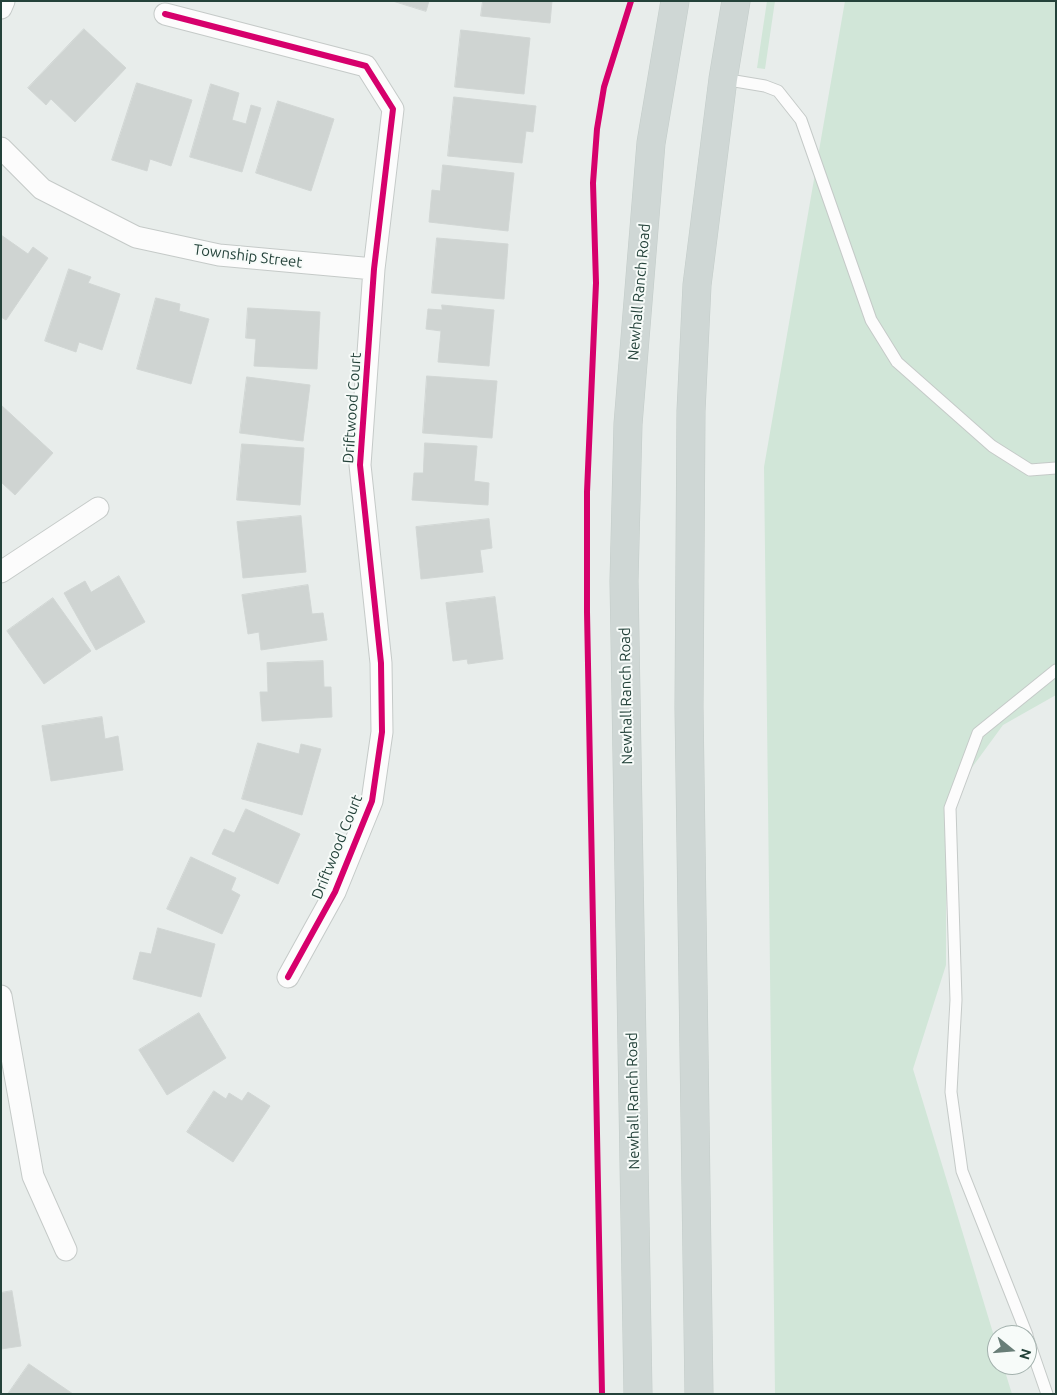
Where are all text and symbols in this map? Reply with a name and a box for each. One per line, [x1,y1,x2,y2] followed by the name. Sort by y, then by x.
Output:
[624,223,654,361] street label: Newhall Ranch Road
[193,240,303,272] street label: Township Street
[339,352,365,464] street label: Driftwood Court
[616,627,636,765] street label: Newhall Ranch Road
[308,792,366,902] street label: Driftwood Court
[623,1032,643,1170] street label: Newhall Ranch Road
[987,1325,1037,1375] north arrow
[1016,1347,1035,1361] text: N

